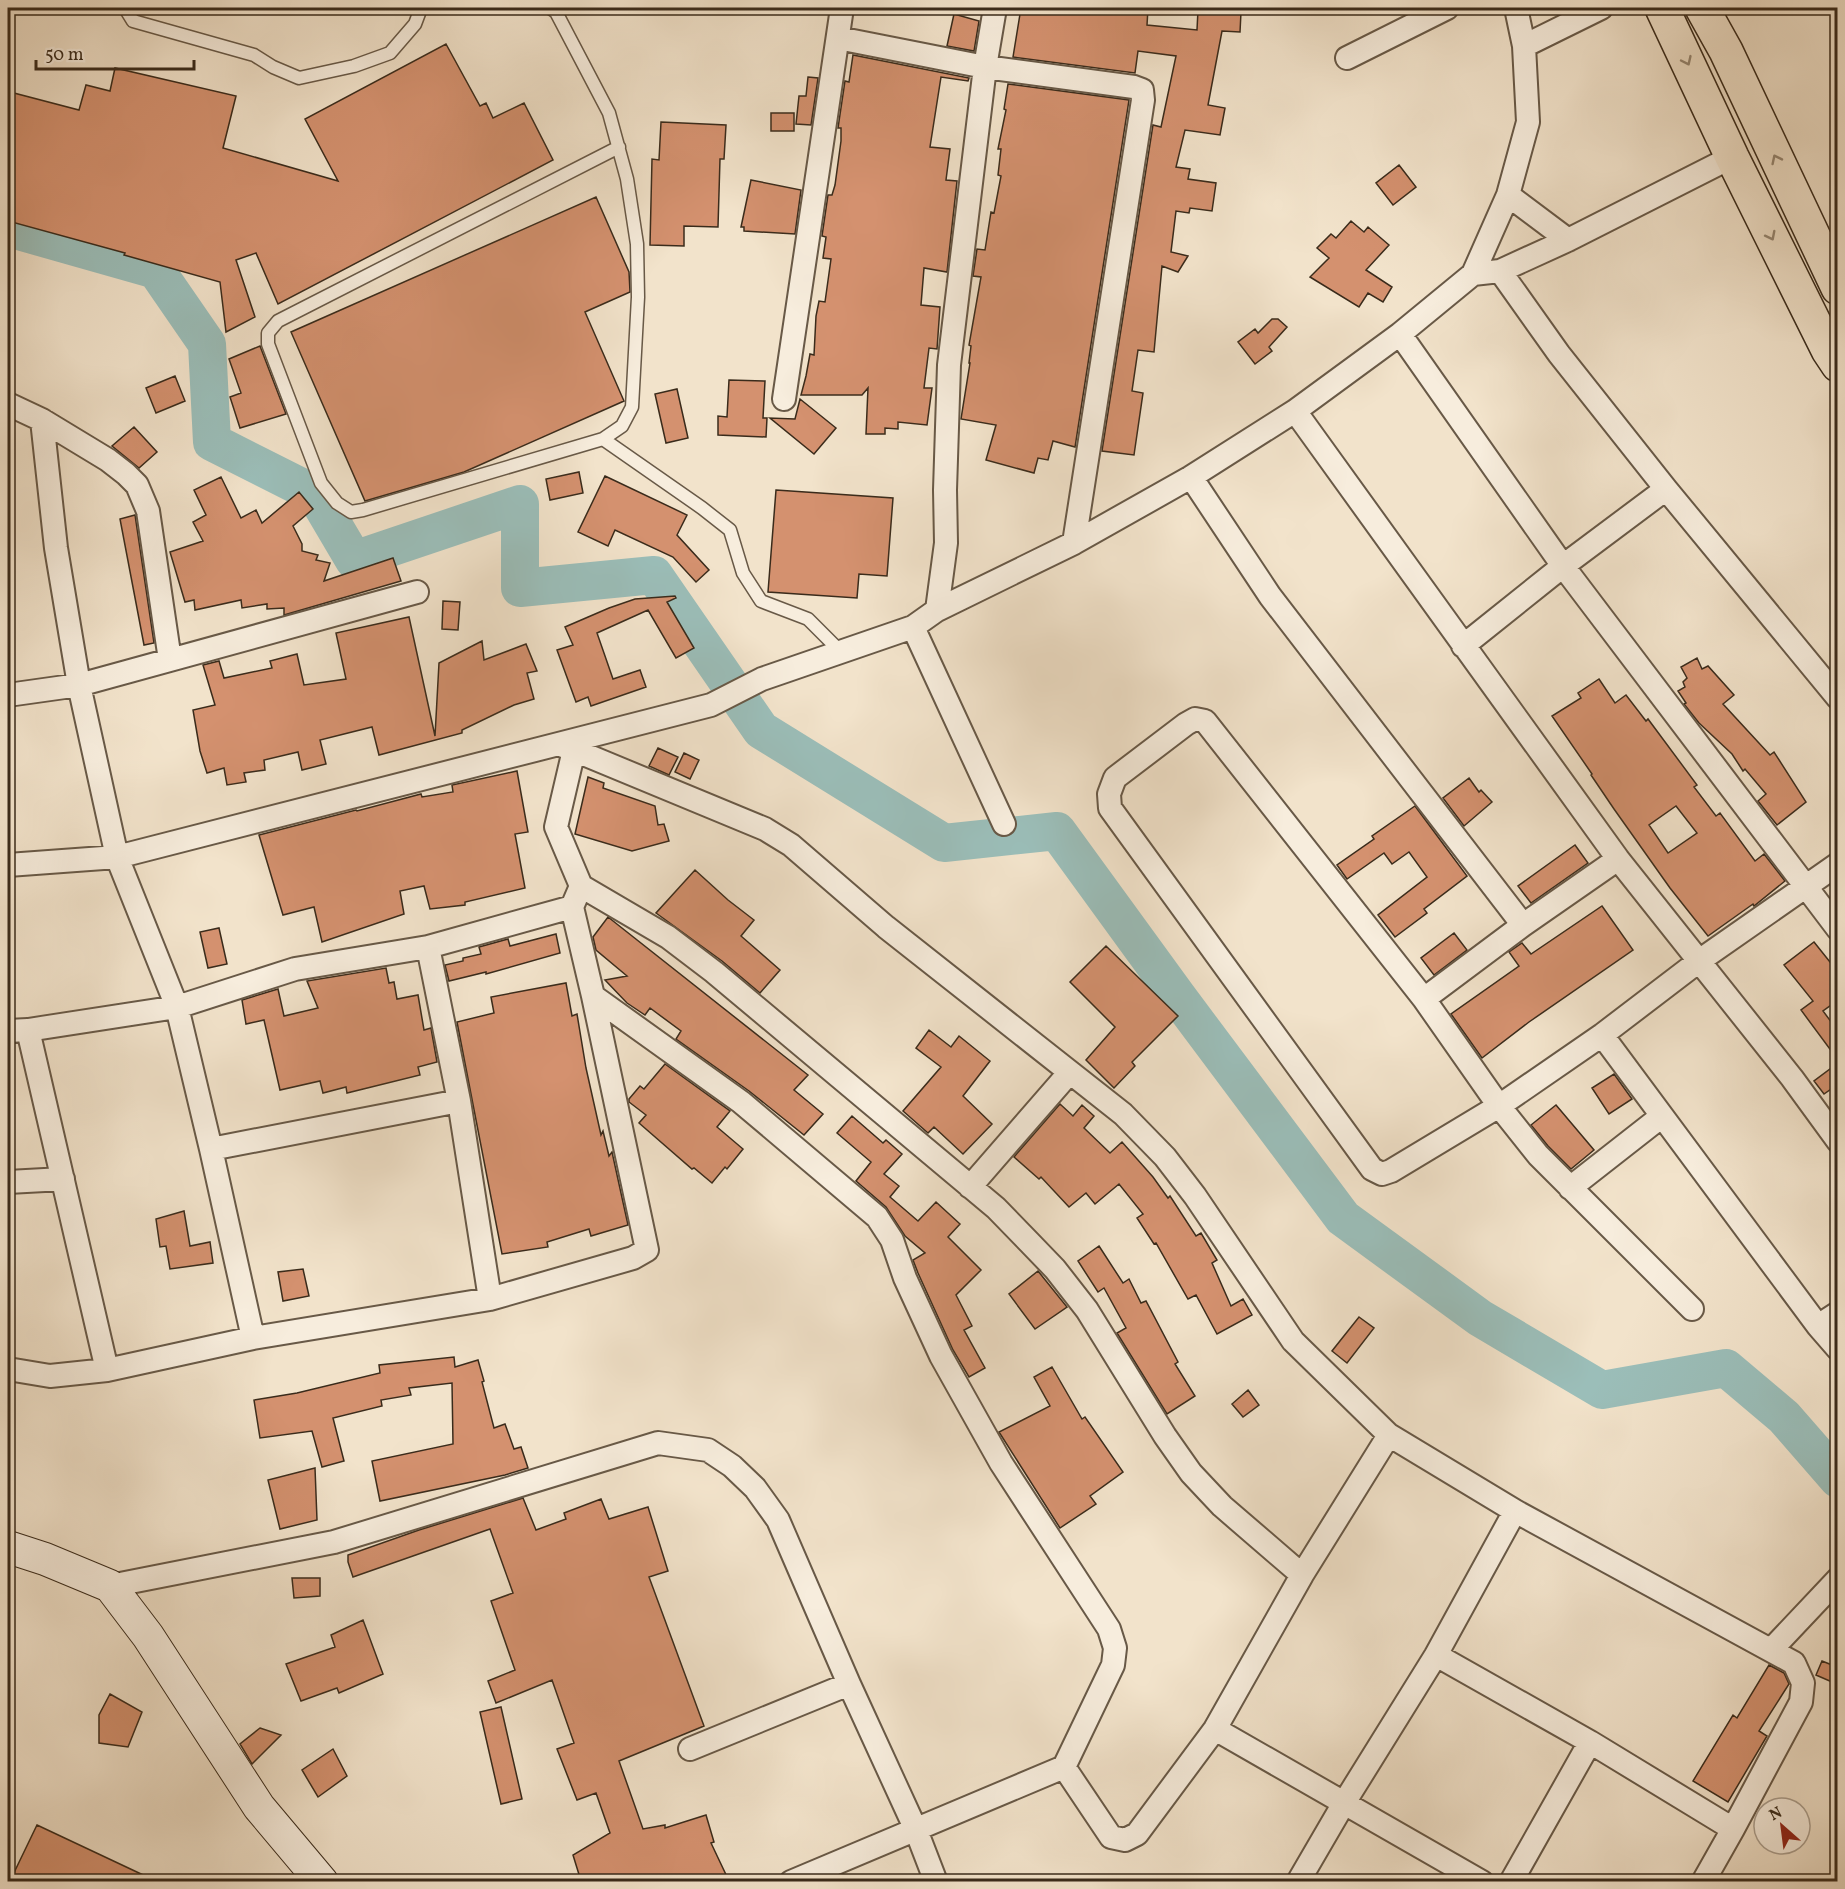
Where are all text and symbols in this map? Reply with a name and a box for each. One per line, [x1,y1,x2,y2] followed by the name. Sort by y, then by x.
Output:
[36,33,194,71] scale bar
[45,43,84,68] text: 50 m
[1679,54,1691,65] one-way arrow
[1771,155,1783,166] one-way arrow
[1764,230,1776,241] one-way arrow
[1752,1796,1812,1856] north arrow
[1766,1802,1787,1827] text: N

